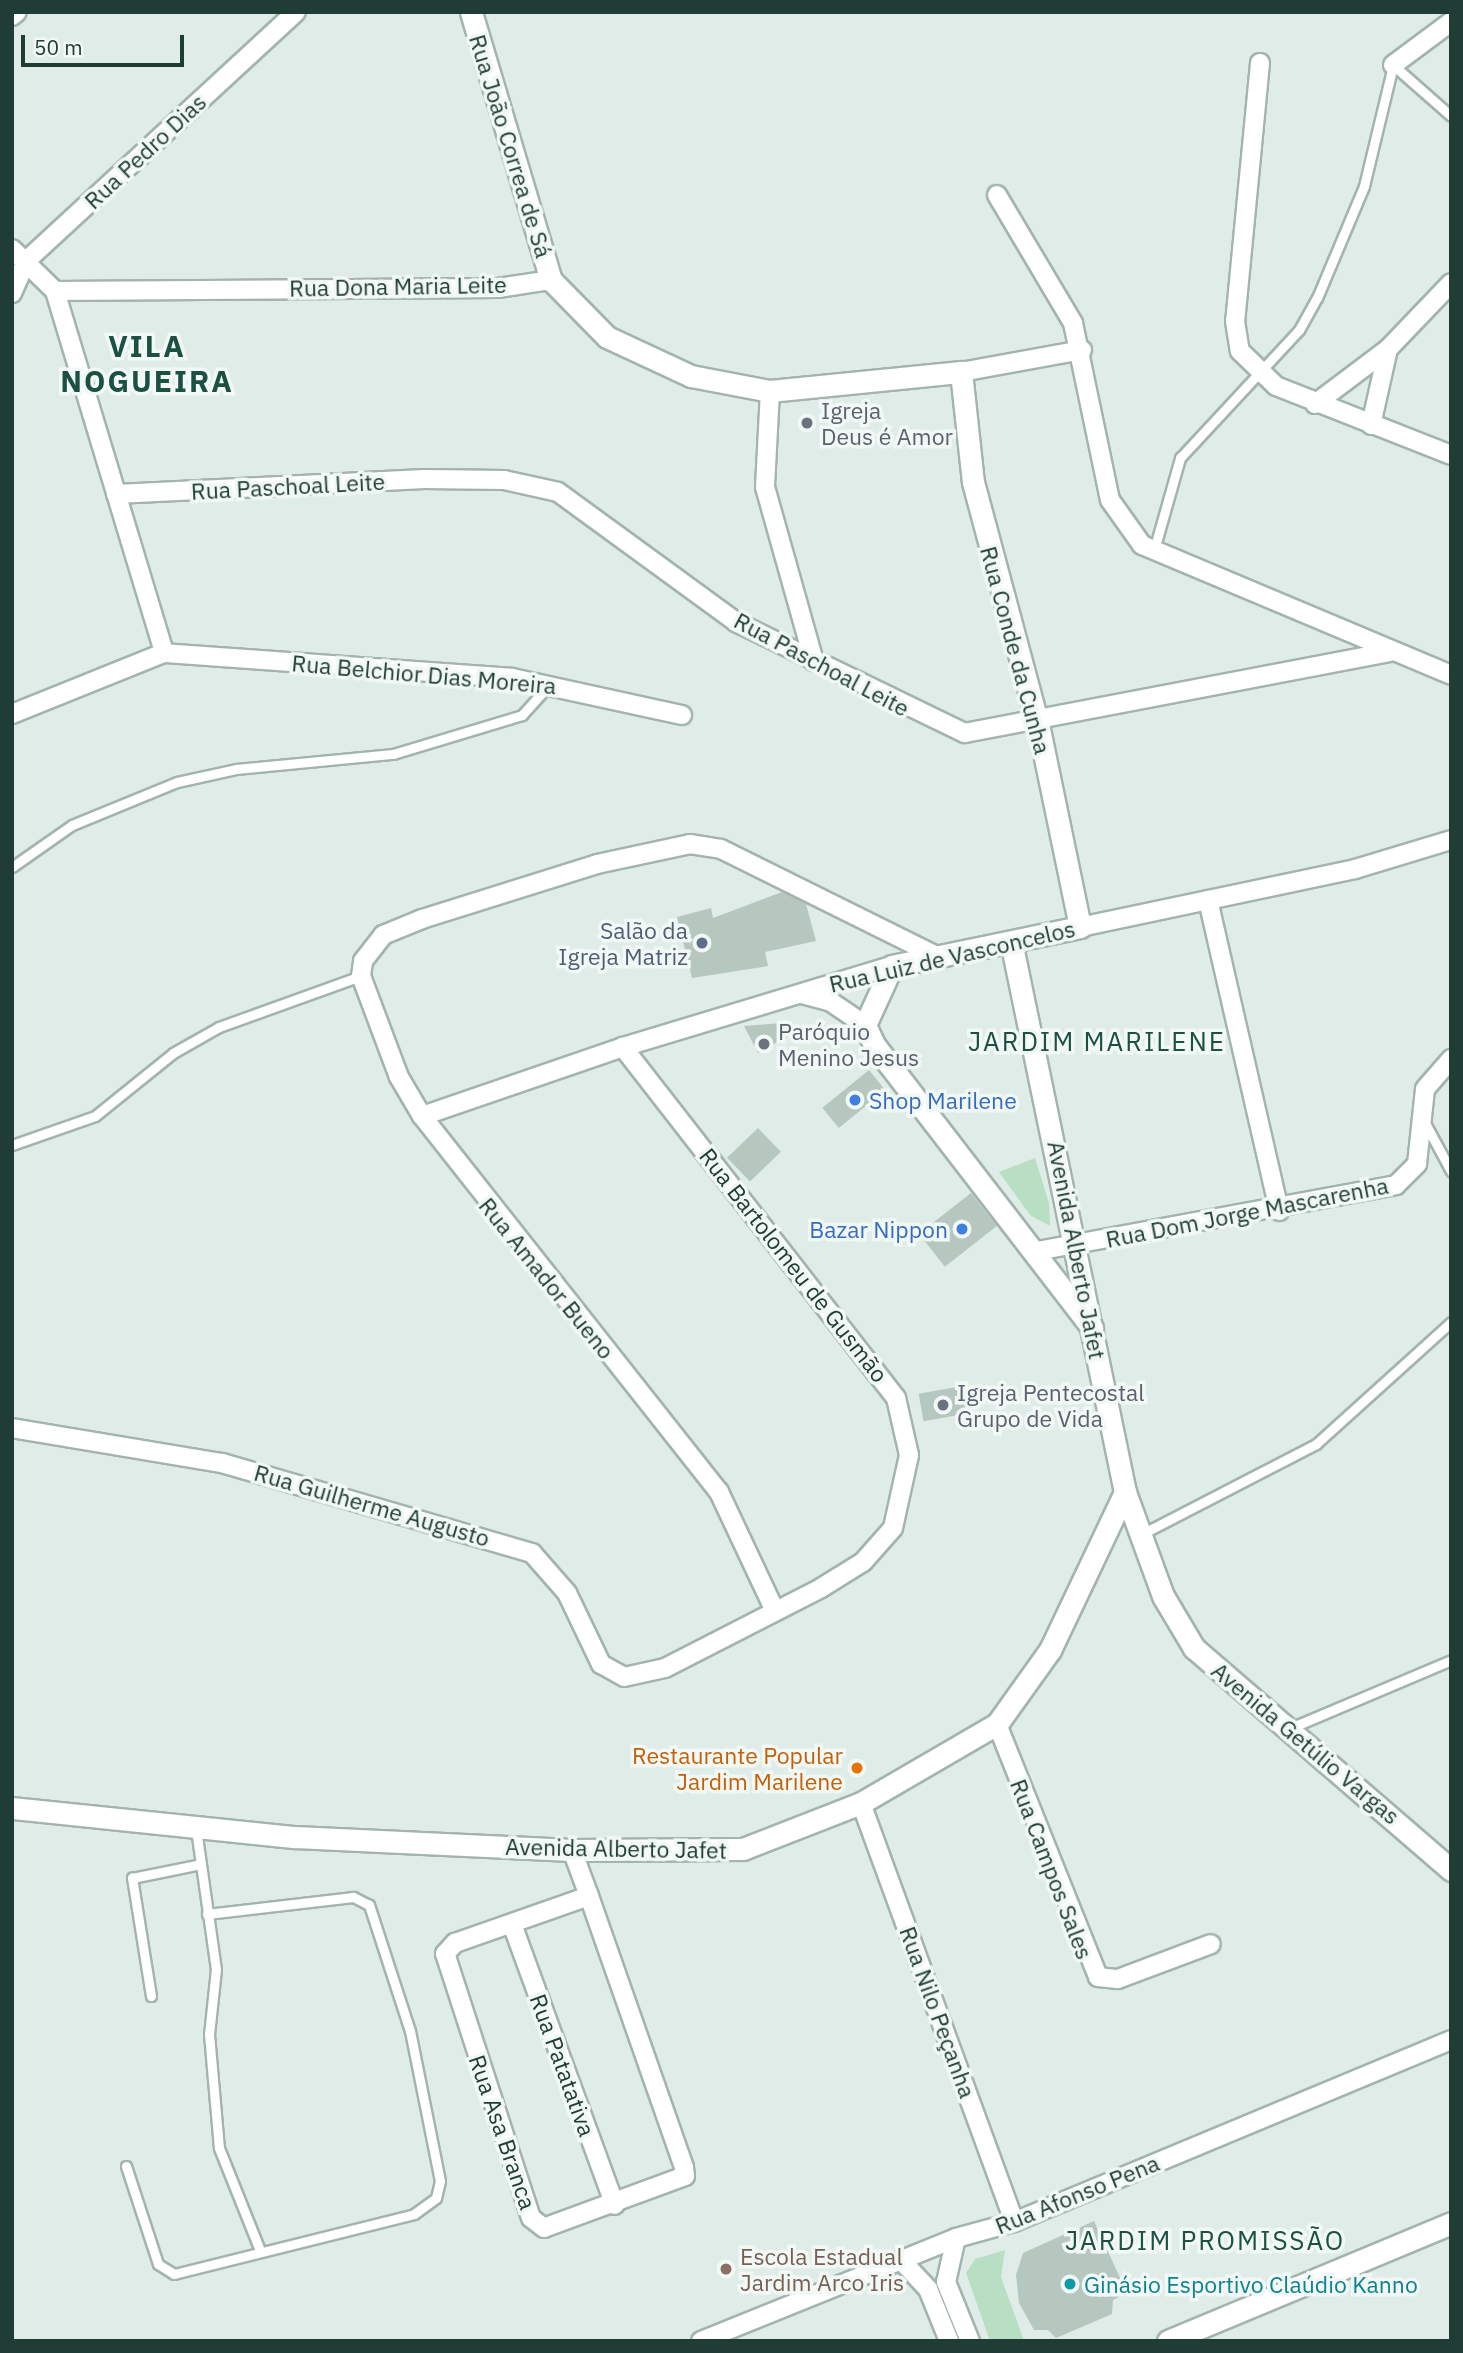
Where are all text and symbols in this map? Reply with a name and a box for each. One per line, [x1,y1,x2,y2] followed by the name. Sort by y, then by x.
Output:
[24,21,187,65] scale bar
[464,31,558,261] street label: Rua João Correa de Sá
[34,33,83,61] text: 50 m
[78,88,212,214] street label: Rua Pedro Dias
[289,270,507,302] street label: Rua Dona Maria Leite
[61,328,233,398] district label: VILA NOGUEIRA
[821,396,953,450] place label: Igreja Deus é Amor
[799,415,815,431] marker: Igreja Deus é Amor
[190,467,386,505] street label: Rua Paschoal Leite
[975,543,1057,757] street label: Rua Conde da Cunha
[730,606,914,722] street label: Rua Paschoal Leite
[291,649,557,699] street label: Rua Belchior Dias Moreira
[826,914,1078,998] street label: Rua Luiz de Vasconcelos
[558,916,688,970] place label: Salão da Igreja Matriz
[694,935,710,951] marker: Salão da Igreja Matriz
[778,1017,919,1071] place label: Paróquio Menino Jesus
[970,1026,1224,1058] district label: JARDIM MARILENE
[756,1036,772,1052] marker: Paróquio Menino Jesus
[869,1086,1017,1114] place label: Shop Marilene
[847,1092,863,1108] marker: Shop Marilene
[1042,1139,1112,1361] street label: Avenida Alberto Jafet
[694,1142,894,1388] street label: Rua Bartolomeu de Gusmão
[1103,1171,1391,1253] street label: Rua Dom Jorge Mascarenha
[474,1192,620,1364] street label: Rua Amador Bueno
[809,1215,948,1243] place label: Bazar Nippon
[954,1221,970,1237] marker: Bazar Nippon
[957,1378,1144,1432] place label: Igreja Pentecostal Grupo de Vida
[935,1397,951,1413] marker: Igreja Pentecostal Grupo de Vida
[251,1458,493,1552] street label: Rua Guilherme Augusto
[1206,1656,1406,1830] street label: Avenida Getúlio Vargas
[632,1741,843,1795] place label: Restaurante Popular Jardim Marilene
[849,1760,865,1776] marker: Restaurante Popular Jardim Marilene
[1005,1775,1099,1963] street label: Rua Campos Sales
[505,1832,727,1864] street label: Avenida Alberto Jafet
[894,1923,982,2101] street label: Rua Nilo Peçanha
[524,1990,602,2140] street label: Rua Patatativa
[464,2051,542,2213] street label: Rua Asa Branca
[991,2149,1163,2239] street label: Rua Afonso Pena
[1067,2225,1343,2257] district label: JARDIM PROMISSÃO
[740,2242,904,2296] place label: Escola Estadual Jardim Arco Iris
[718,2261,734,2277] marker: Escola Estadual Jardim Arco Iris
[1084,2270,1418,2298] place label: Ginásio Esportivo Claúdio Kanno
[1062,2276,1078,2292] marker: Ginásio Esportivo Claúdio Kanno

